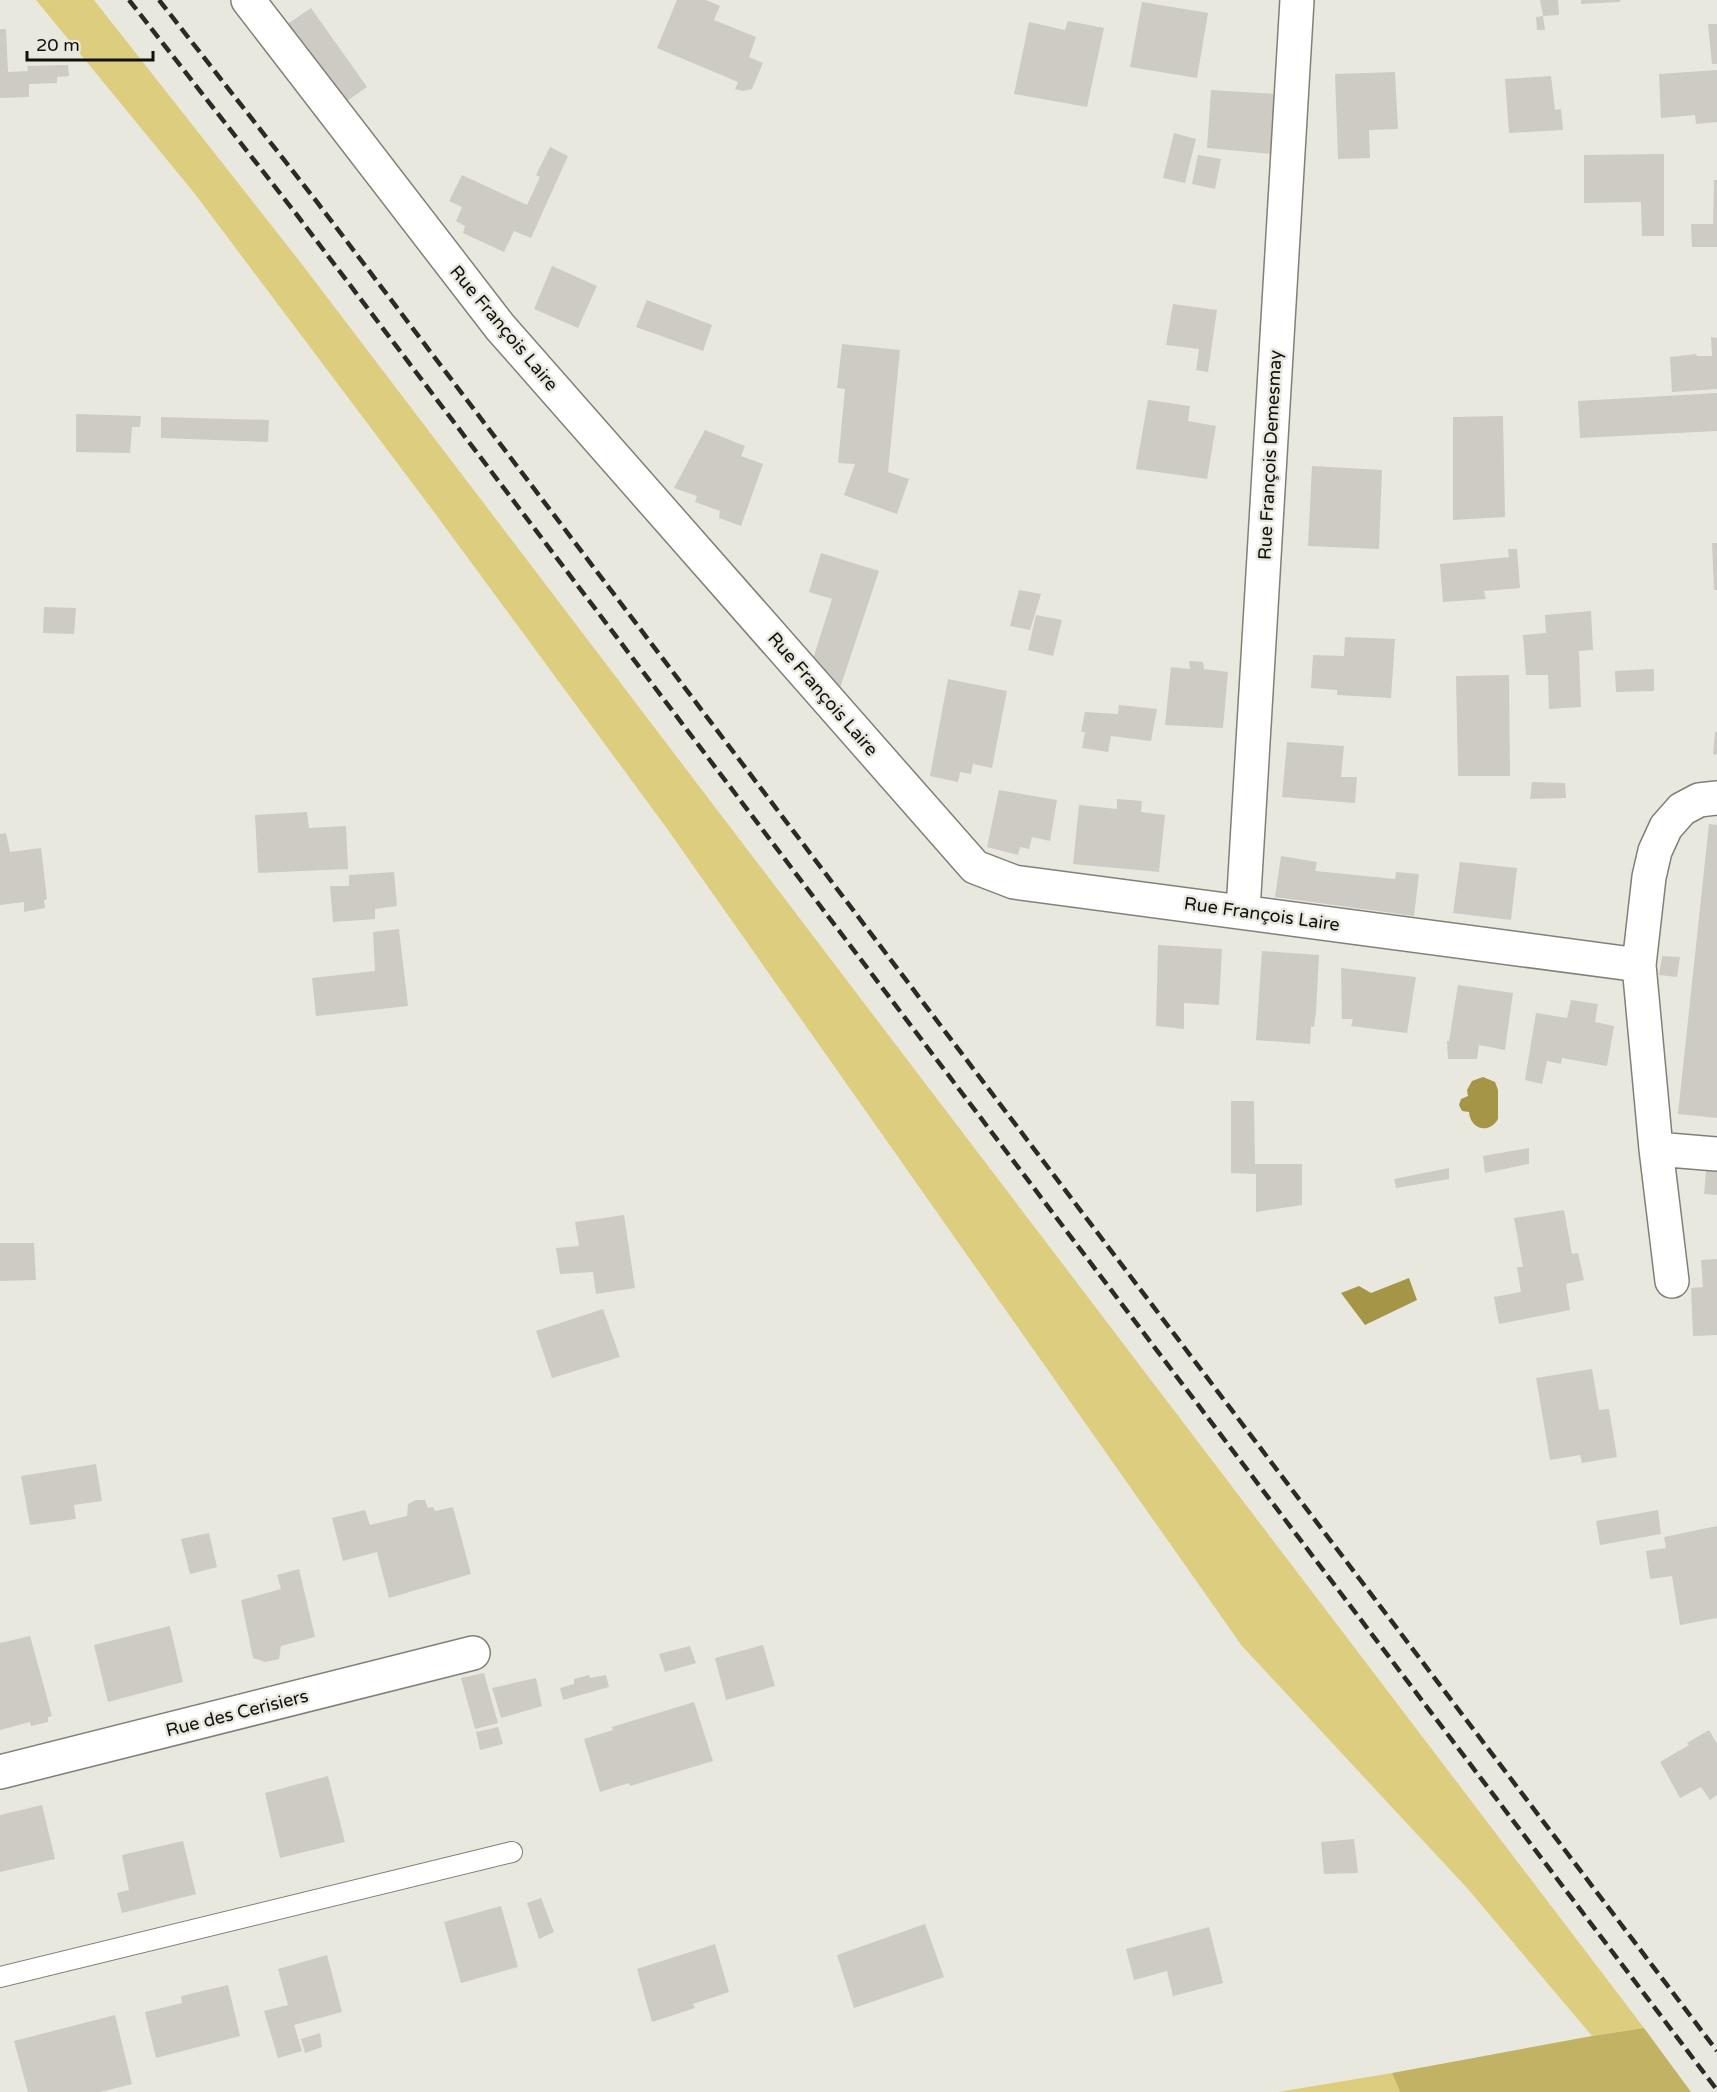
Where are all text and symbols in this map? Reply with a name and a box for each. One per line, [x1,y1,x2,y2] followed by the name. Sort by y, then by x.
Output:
[27,24,153,62] scale bar
[36,34,80,56] text: 20 m
[445,261,563,395] street label: Rue François Laire
[1254,349,1287,561] street label: Rue François Demesmay
[763,627,883,761] street label: Rue François Laire
[1183,892,1341,936] street label: Rue François Laire
[163,1685,311,1741] street label: Rue des Cerisiers

